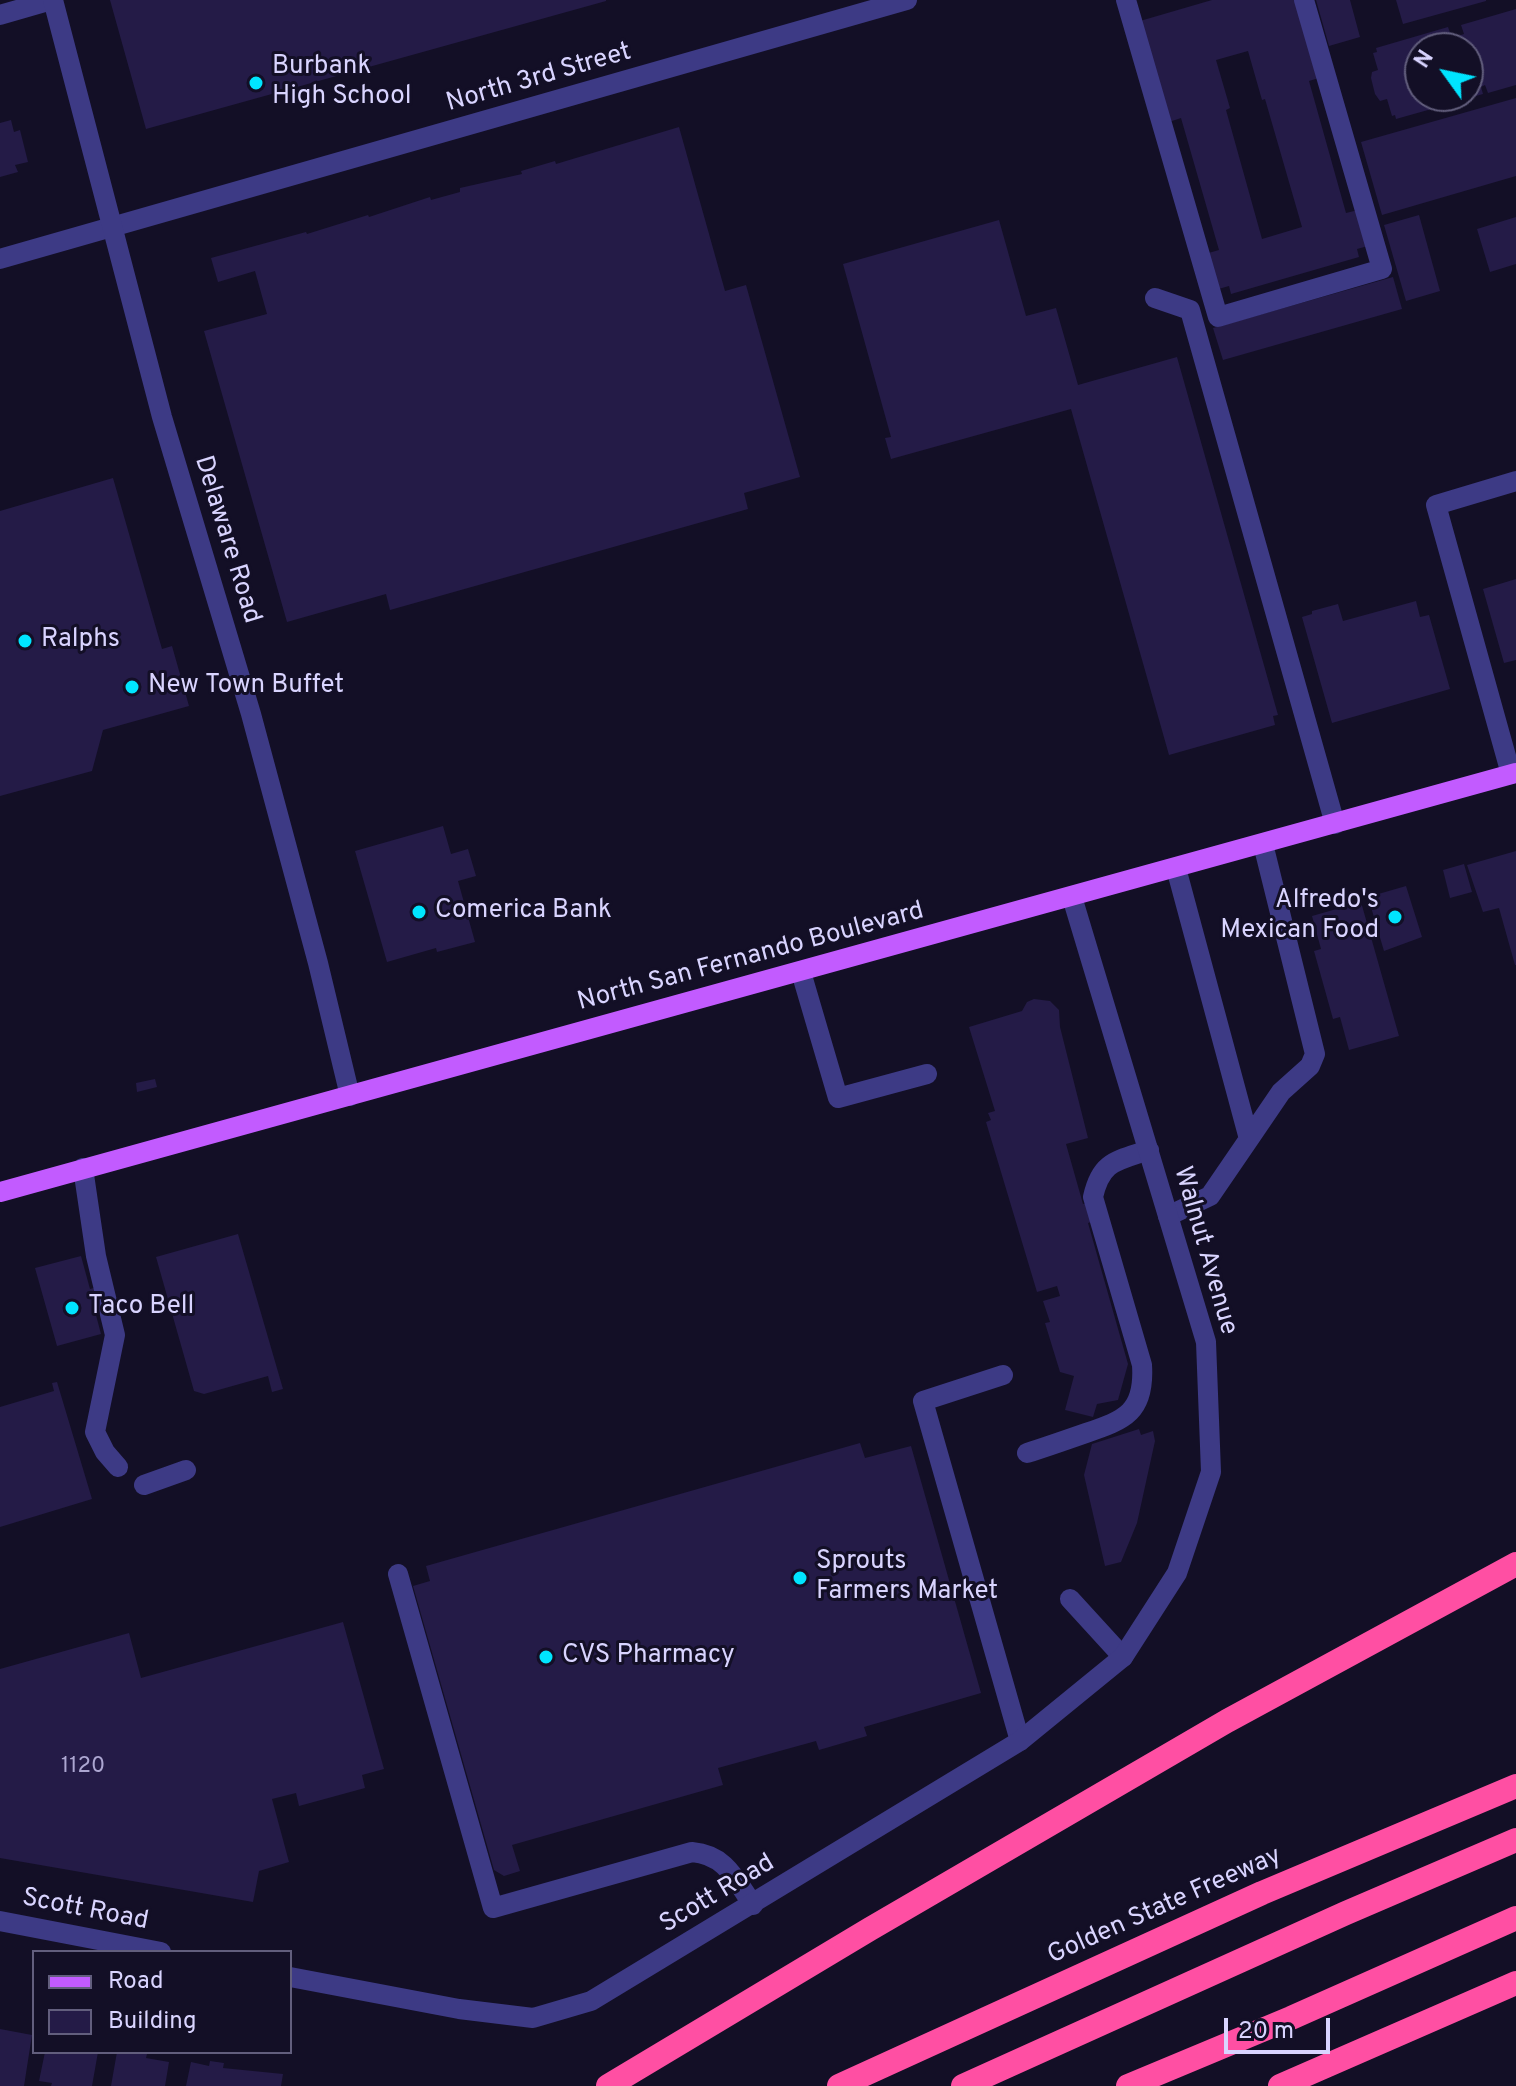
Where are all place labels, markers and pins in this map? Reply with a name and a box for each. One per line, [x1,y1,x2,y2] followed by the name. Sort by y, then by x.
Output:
[272,52,412,114] place label: Burbank High School
[247,74,265,92] marker: Burbank High School
[41,625,120,657] place label: Ralphs
[16,632,34,650] marker: Ralphs
[148,671,344,703] place label: New Town Buffet
[123,678,141,696] marker: New Town Buffet
[1220,886,1379,948] place label: Alfredo's Mexican Food
[435,896,612,928] place label: Comerica Bank
[410,903,428,921] marker: Comerica Bank
[1386,908,1404,926] marker: Alfredo's Mexican Food
[88,1292,194,1324] place label: Taco Bell
[63,1299,81,1317] marker: Taco Bell
[816,1547,998,1608] place label: Sprouts Farmers Market
[791,1569,809,1587] marker: Sprouts Farmers Market
[562,1641,735,1673] place label: CVS Pharmacy
[537,1648,555,1666] marker: CVS Pharmacy

